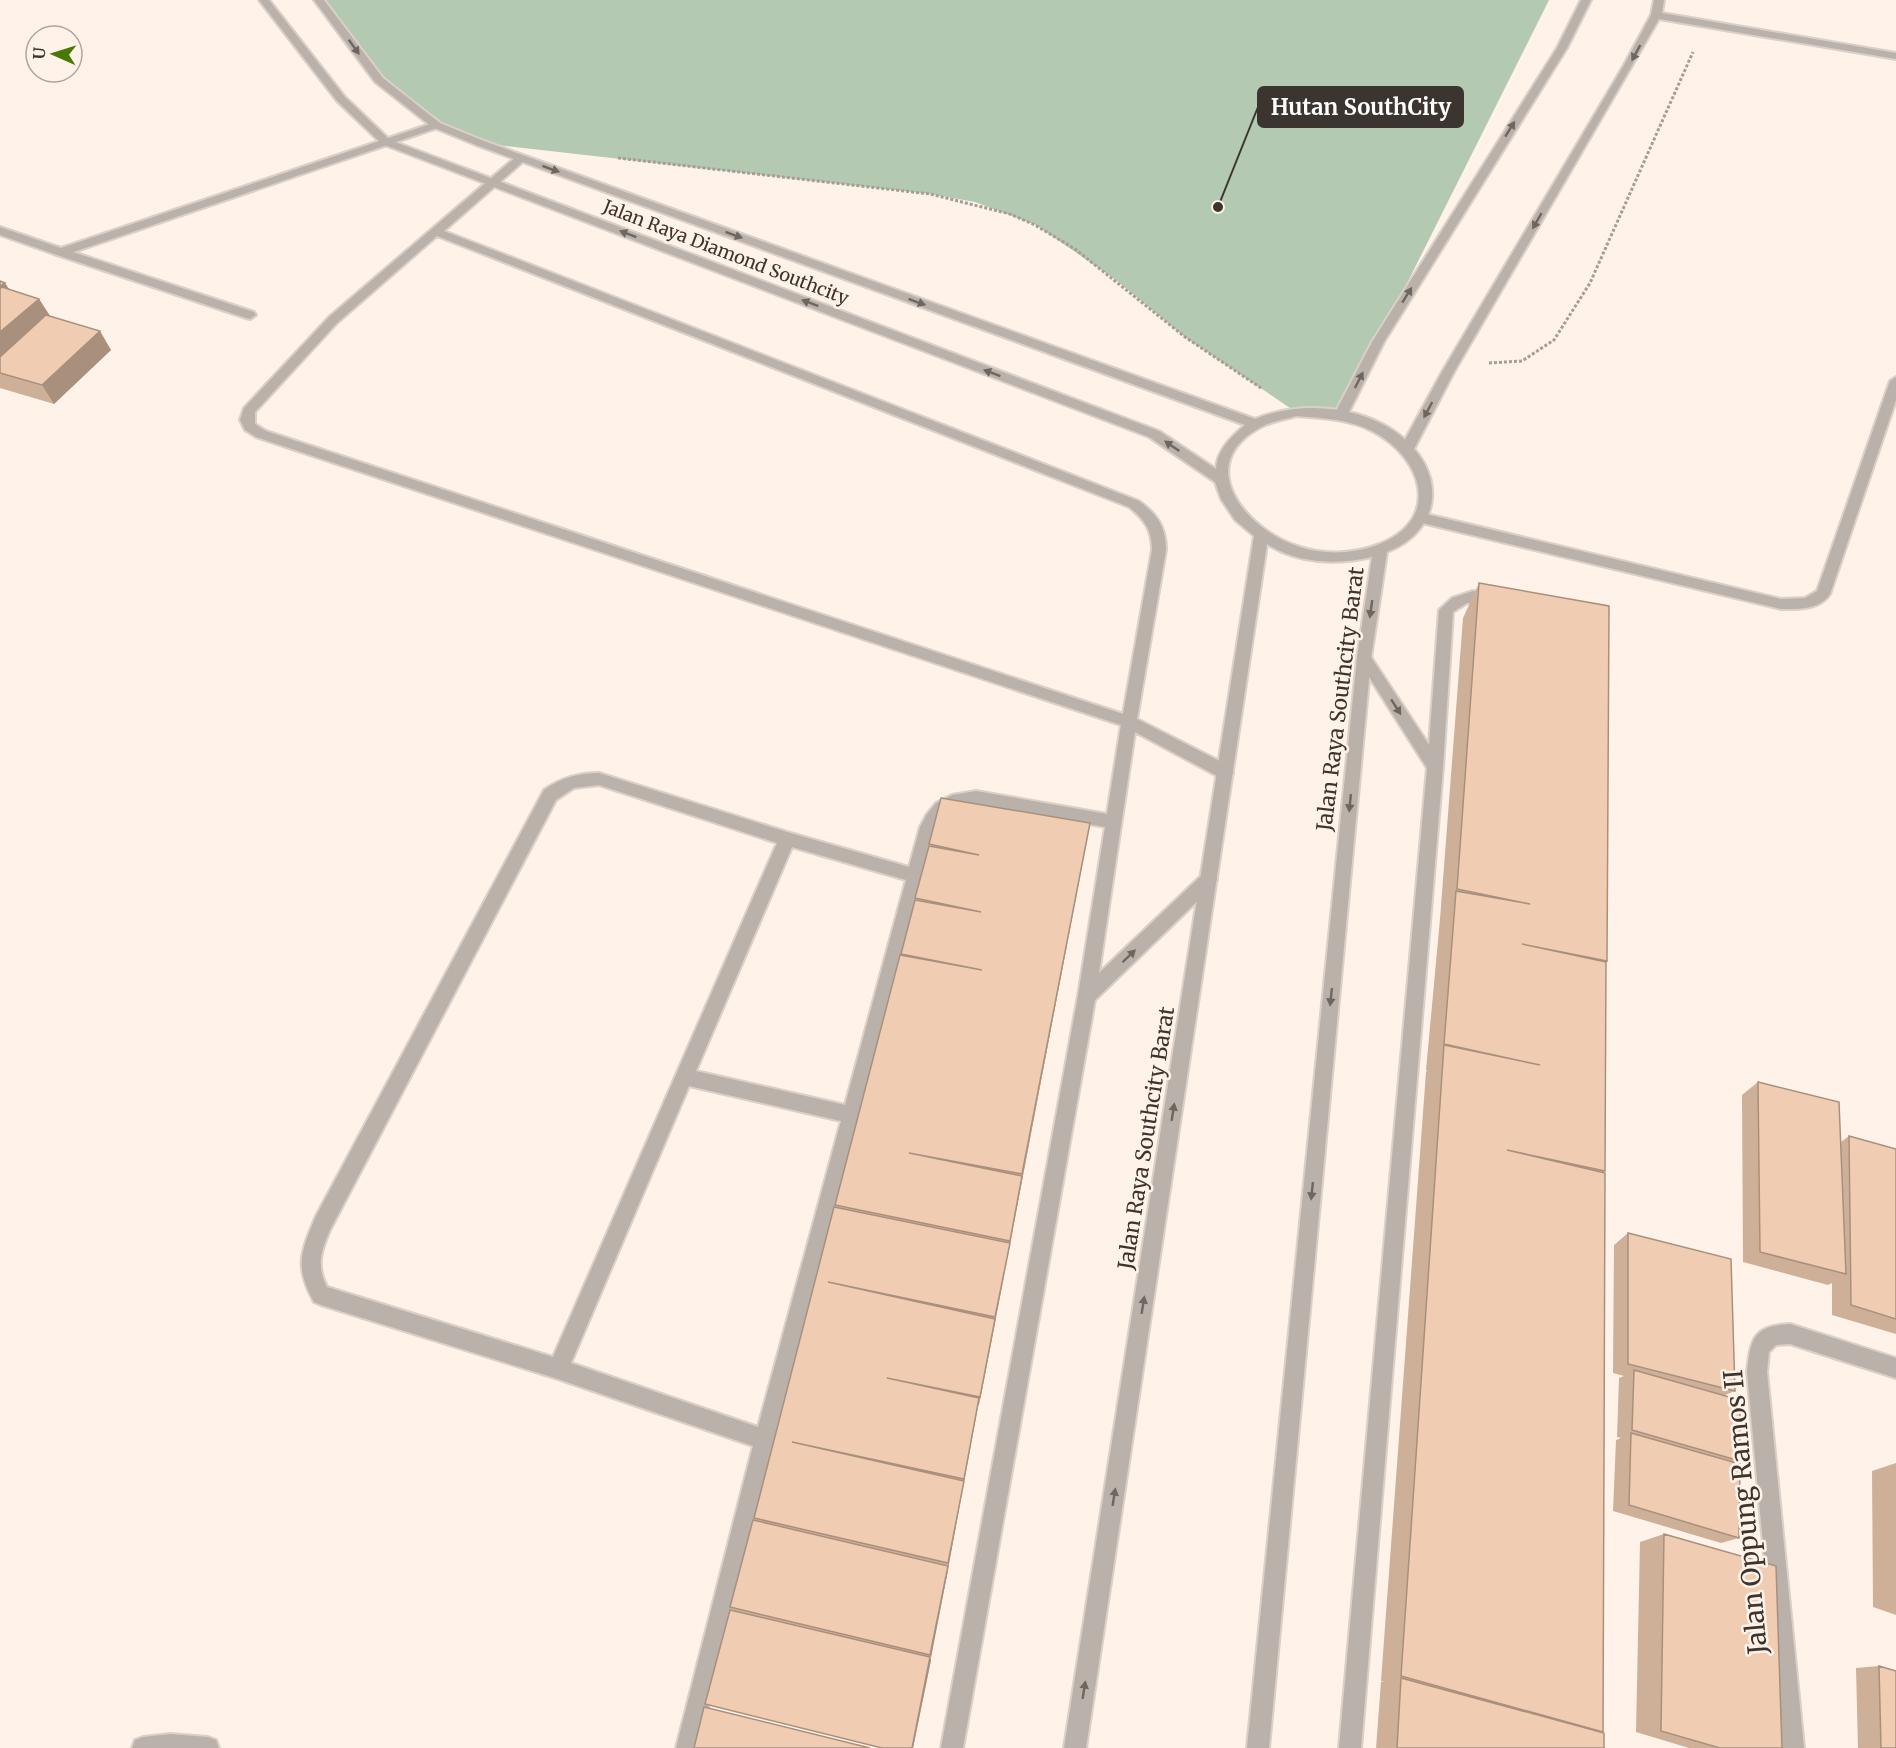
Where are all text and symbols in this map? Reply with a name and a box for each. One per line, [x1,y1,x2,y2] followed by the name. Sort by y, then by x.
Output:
[24,24,84,84] north arrow
[348,39,360,54] one-way arrow
[1631,45,1641,62] one-way arrow
[29,47,49,60] text: U
[1258,87,1463,127] callout: Hutan SouthCity
[1271,93,1452,121] text: Hutan SouthCity
[1505,121,1516,138] one-way arrow
[542,164,560,174] one-way arrow
[599,194,853,310] street label: Jalan Raya Diamond Southcity
[1532,213,1542,230] one-way arrow
[618,229,636,239] one-way arrow
[725,231,743,241] one-way arrow
[1402,287,1413,303] one-way arrow
[909,297,927,307] one-way arrow
[801,298,819,308] one-way arrow
[983,367,1001,377] one-way arrow
[1354,371,1364,388] one-way arrow
[1423,402,1433,419] one-way arrow
[1164,441,1180,452] one-way arrow
[1310,565,1370,834] street label: Jalan Raya Southcity Barat
[1367,600,1376,619] one-way arrow
[1390,699,1401,715] one-way arrow
[1345,793,1355,812] one-way arrow
[1121,950,1136,963] one-way arrow
[1326,988,1336,1007] one-way arrow
[1112,1005,1180,1272] street label: Jalan Raya Southcity Barat
[1169,1102,1178,1121] one-way arrow
[1307,1182,1317,1201] one-way arrow
[1139,1295,1148,1314] one-way arrow
[1716,1368,1774,1657] street label: Jalan Oppung Ramos II
[1109,1488,1118,1507] one-way arrow
[1080,1681,1089,1700] one-way arrow

